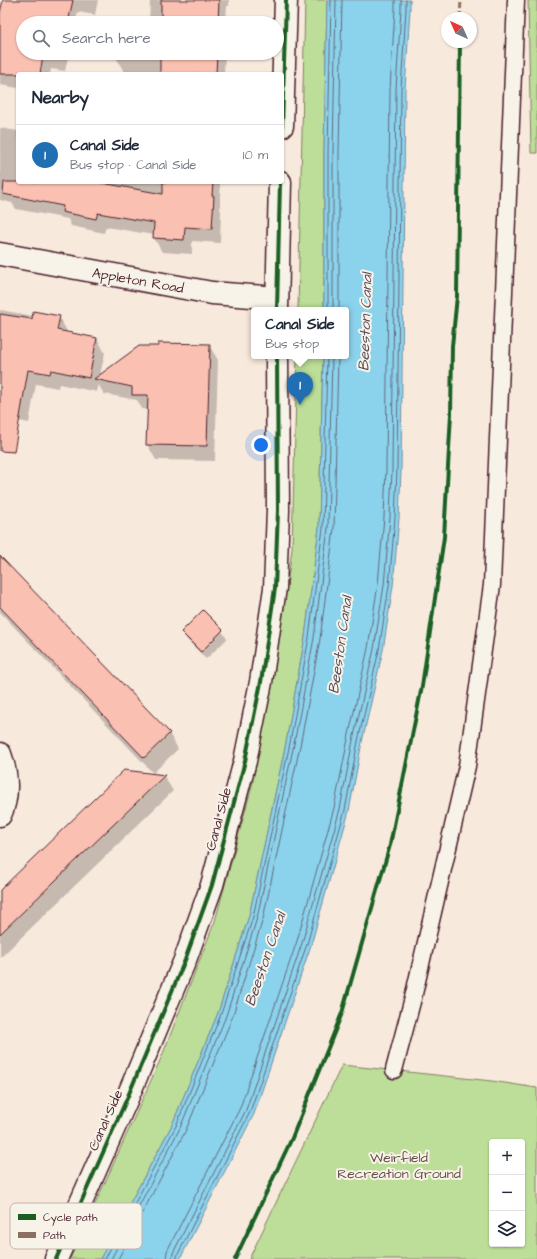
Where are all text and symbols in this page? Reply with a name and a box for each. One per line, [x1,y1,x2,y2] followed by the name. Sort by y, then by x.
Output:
[441,12,477,48] north arrow
[16,16,284,60] search box
[30,27,52,49] icon: search
[62,28,151,49] text: Search here
[32,86,89,110] text: Nearby
[70,135,139,156] text: Canal Side
[44,146,46,164] text: 1
[243,146,268,164] text: 10 m
[70,156,196,174] text: Bus stop · Canal Side
[90,263,185,299] street label: Appleton Road
[353,271,378,371] water label: Beeston Canal
[251,307,349,359] popup
[265,314,335,335] text: Canal Side
[265,335,319,353] text: Bus stop
[287,372,313,405] pin: 1
[251,435,271,455] your location
[323,593,358,695] water label: Beeston Canal
[201,785,237,853] street label: Canal Side
[240,908,292,1009] water label: Beeston Canal
[84,1086,128,1154] street label: Canal Side
[489,1139,525,1247] map controls
[489,1139,525,1175] button: +
[337,1148,461,1184] park label: Weirfield Recreation Ground
[489,1175,525,1211] button: −
[10,1203,142,1249] legend
[43,1210,98,1226] text: Cycle path
[489,1211,525,1247] button: layers
[43,1228,66,1243] text: Path

